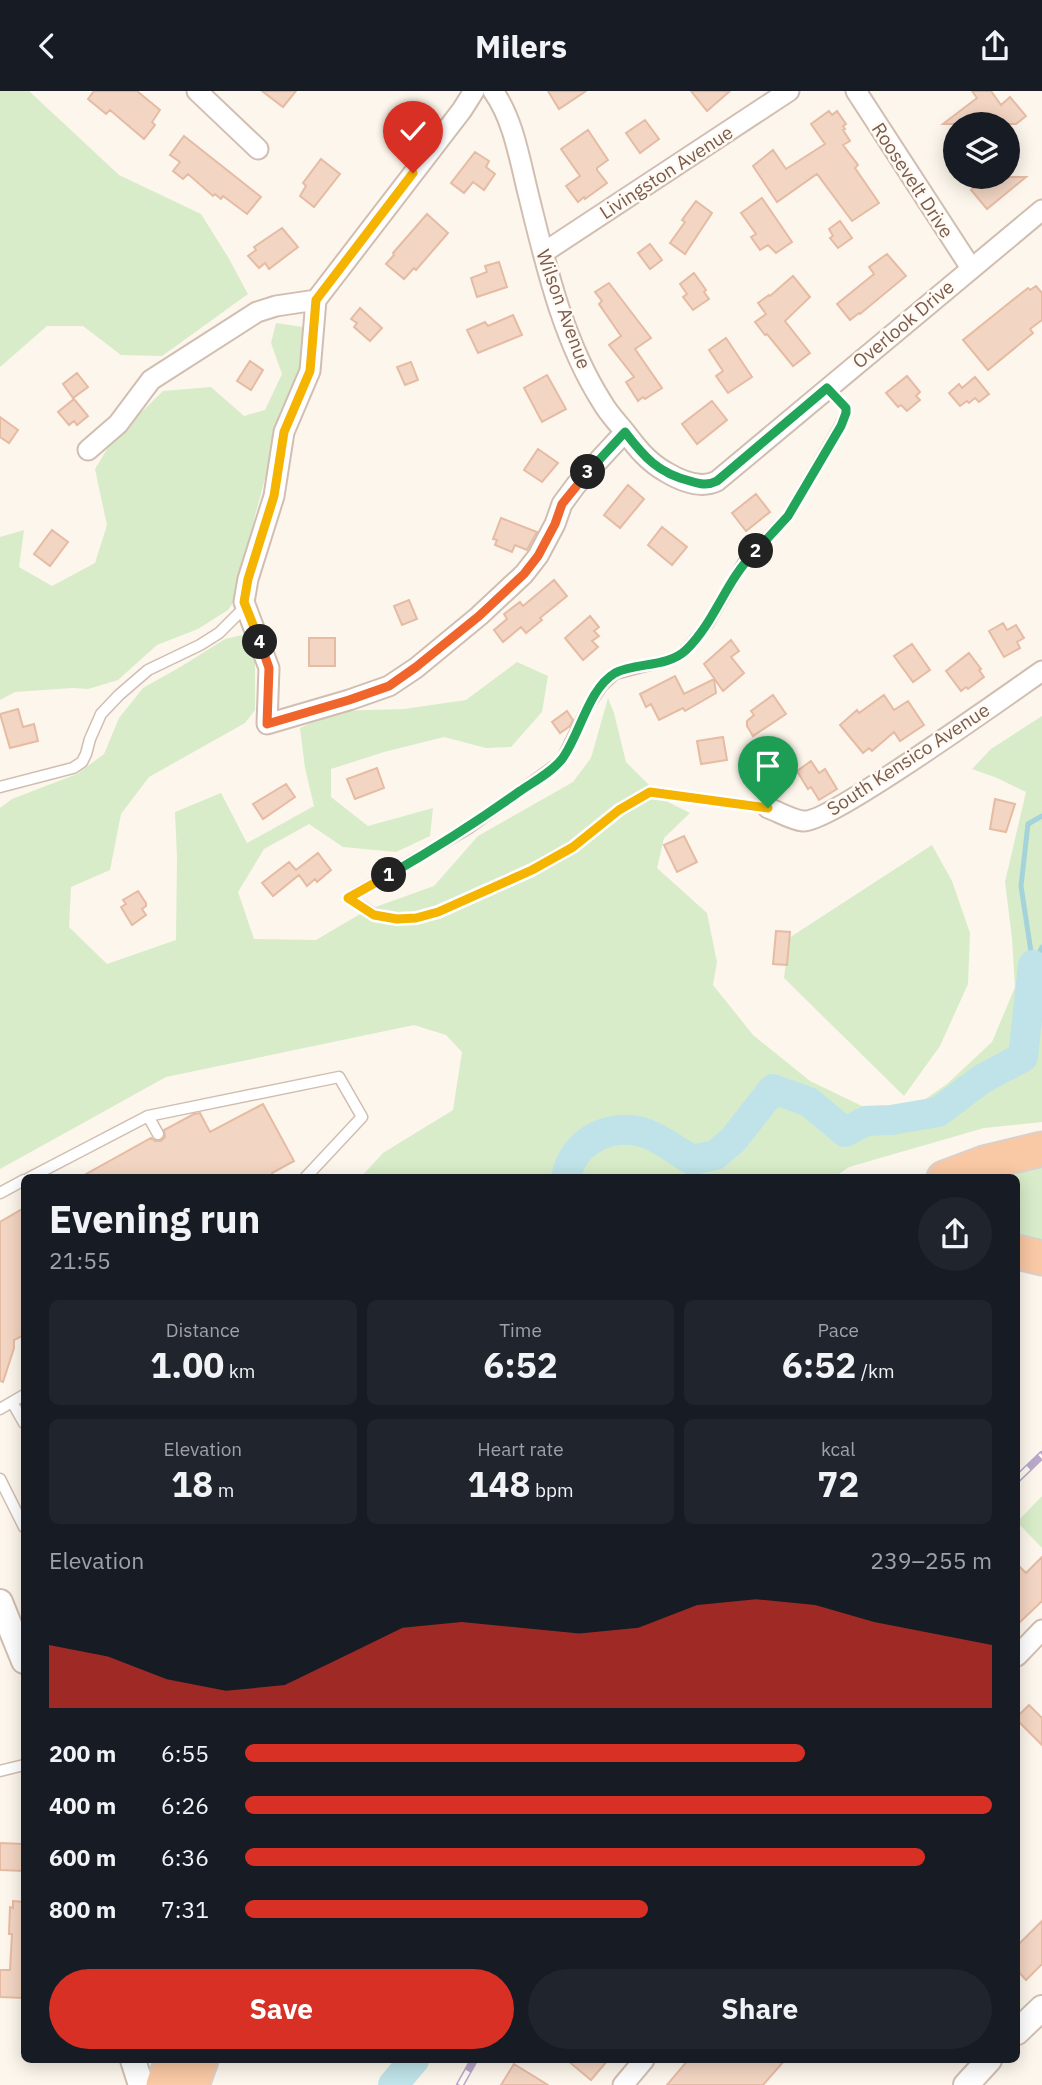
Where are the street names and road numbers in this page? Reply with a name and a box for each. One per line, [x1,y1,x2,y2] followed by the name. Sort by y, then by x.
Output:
[867,118,959,242] street label: Roosevelt Drive
[595,120,737,224] street label: Livingston Avenue
[531,246,597,372] street label: Wilson Avenue
[847,275,959,373] street label: Overlook Drive
[822,697,994,821] street label: South Kensico Avenue

